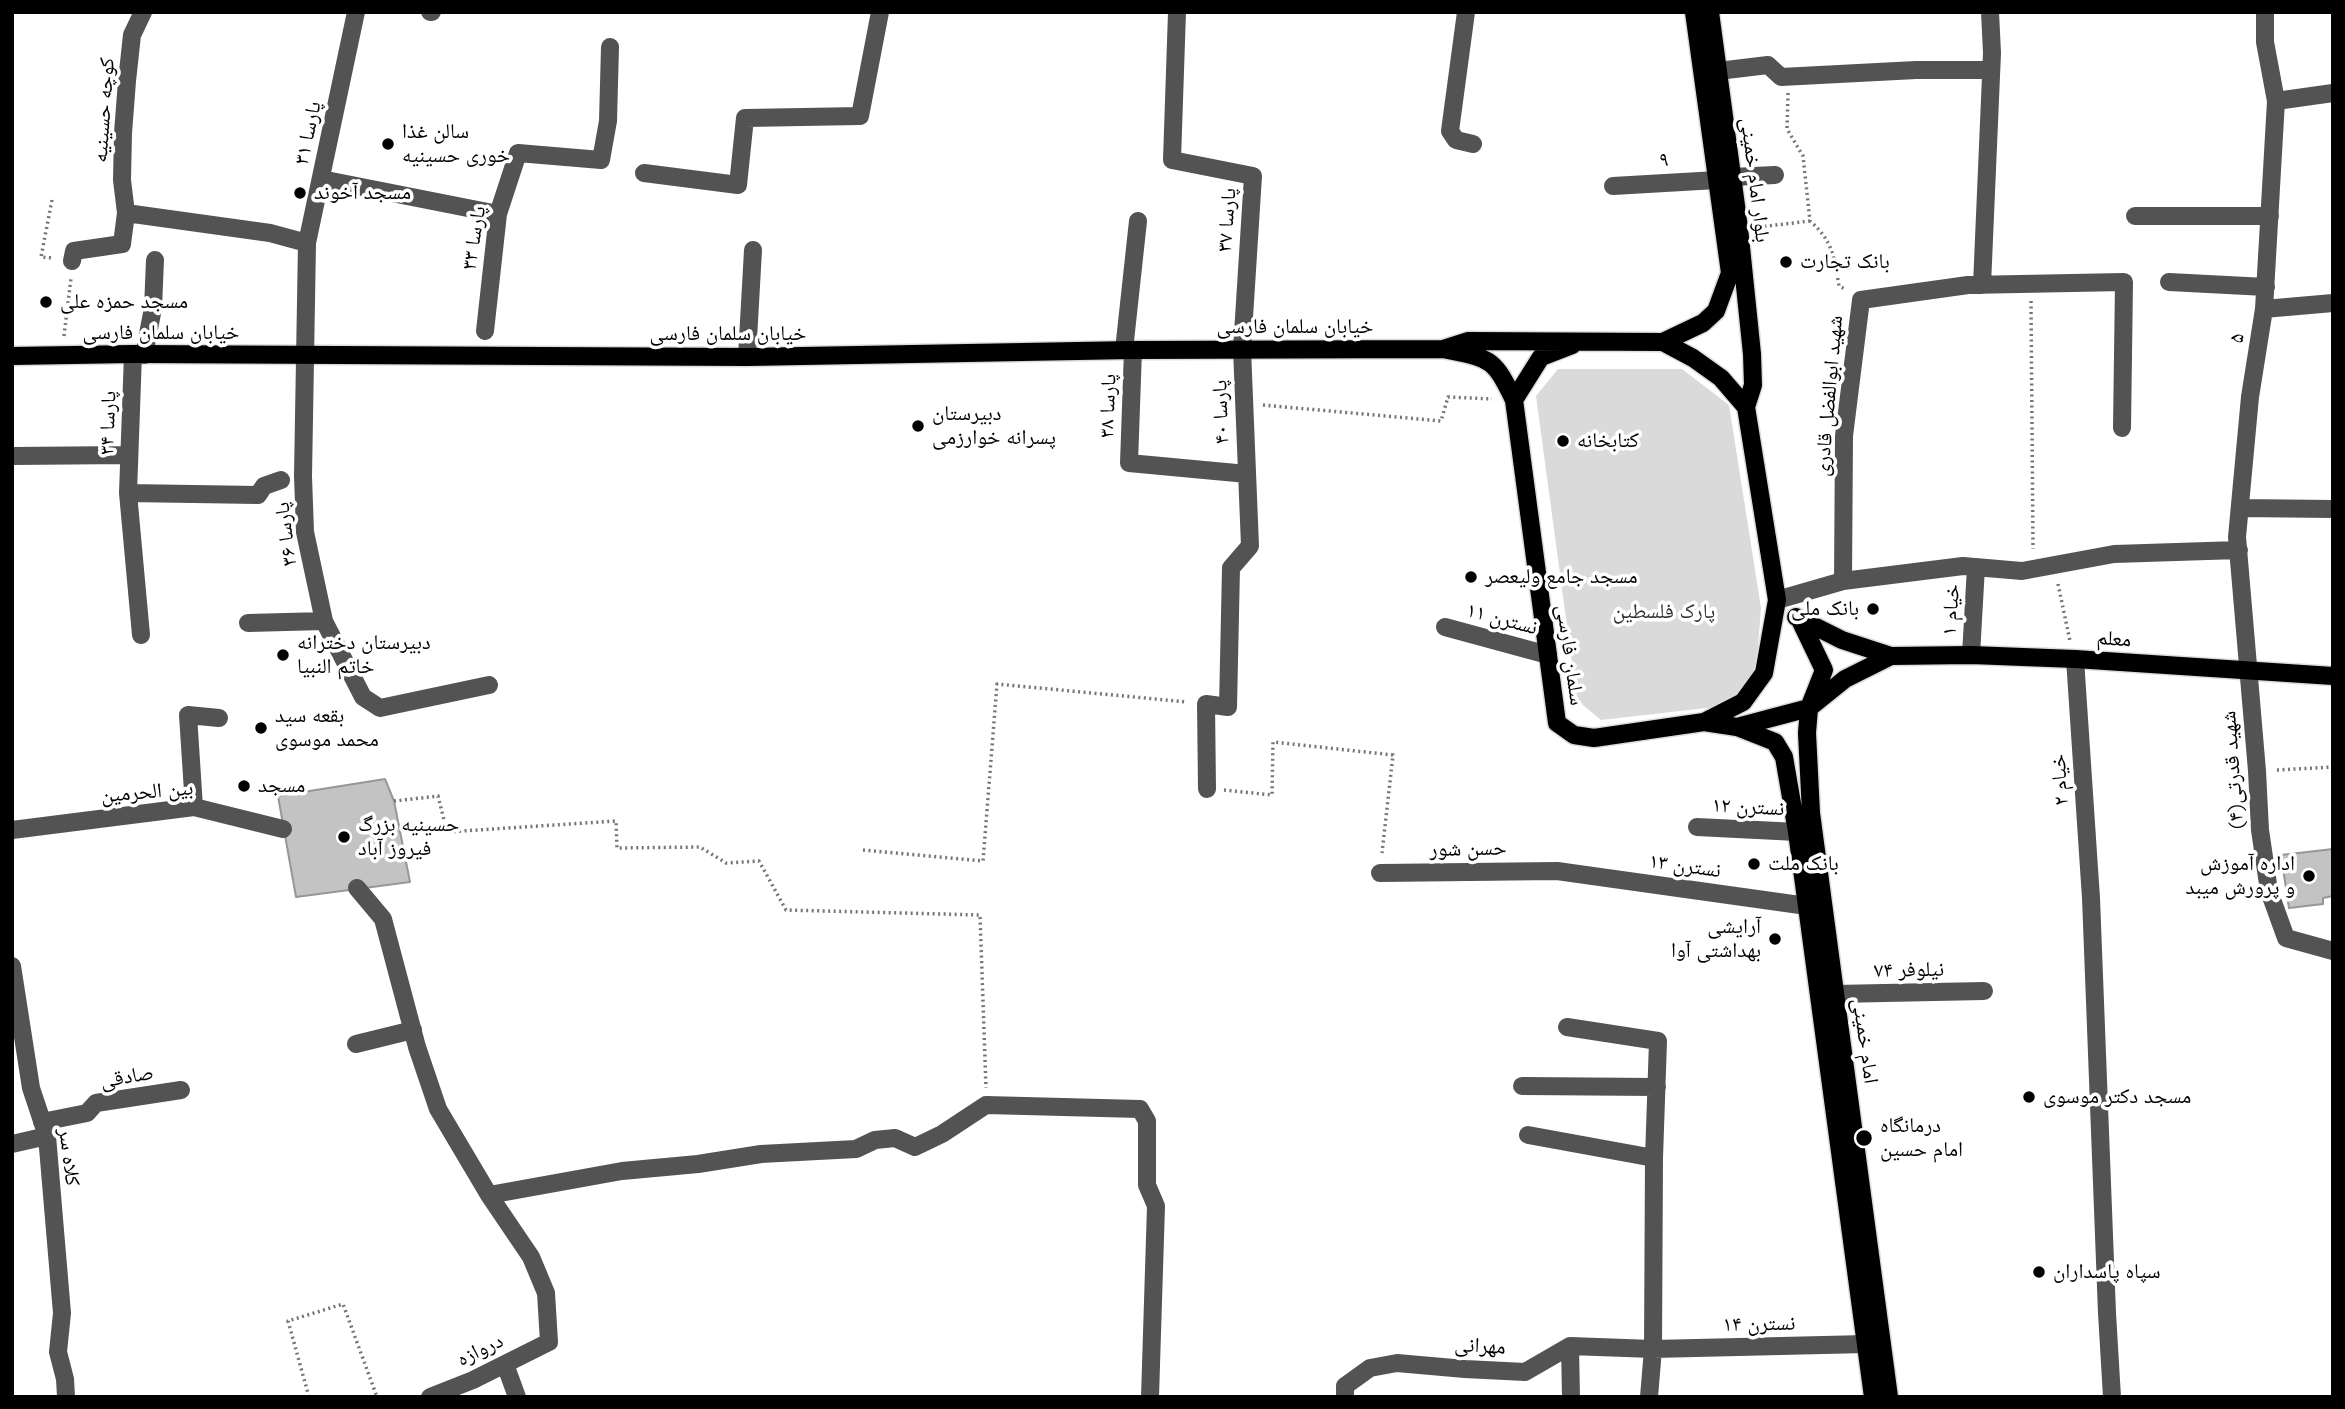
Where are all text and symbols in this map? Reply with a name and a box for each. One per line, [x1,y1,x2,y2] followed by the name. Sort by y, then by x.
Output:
[88,57,120,163] street label: کوچه حسینیه
[289,99,327,167] street label: پارسا ۳۱
[1735,116,1775,244] street label: بلوار امام خمینی
[402,119,510,169] place label: سالن غذا خوری حسینیه
[380,136,396,152] marker: سالن غذا خوری حسینیه
[1659,147,1669,173] street label: ۹
[314,180,411,206] place label: مسجد آخوند
[292,185,308,201] marker: مسجد آخوند
[1212,187,1242,253] street label: پارسا ۳۷
[457,204,491,272] street label: پارسا ۳۳
[1800,249,1890,275] place label: بانک تجارت
[1778,254,1794,270] marker: بانک تجارت
[60,289,188,315] place label: مسجد حمزه علی
[38,294,54,310] marker: مسجد حمزه علی
[1217,314,1373,340] street label: خیابان سلمان فارسی
[1809,314,1849,478] street label: شهید ابوالفضل قادری
[83,320,239,346] street label: خیابان سلمان فارسی
[650,321,806,347] street label: خیابان سلمان فارسی
[2224,331,2250,345] street label: ۵
[1094,373,1122,439] street label: پارسا ۳۸
[1207,379,1235,445] street label: پارسا ۴۰
[94,390,122,456] street label: پارسا ۳۴
[932,401,1056,451] place label: دبیرستان پسرانه خوارزمی
[910,418,926,434] marker: دبیرستان پسرانه خوارزمی
[1577,428,1639,454] place label: کتابخانه
[1555,433,1571,449] marker: کتابخانه
[270,501,302,567] street label: پارسا ۳۶
[1485,564,1638,590] place label: مسجد جامع ولیعصر
[1463,569,1479,585] marker: مسجد جامع ولیعصر
[1937,583,1965,637] street label: خیام ۱
[1791,596,1859,622] place label: بانک ملی
[1464,597,1540,641] street label: نسترن ۱۱
[1613,599,1715,625] park label: پارک فلسطین
[1865,601,1881,617] marker: بانک ملی
[1550,603,1590,707] street label: سلمان فارسی
[2096,625,2132,653] street label: معلم
[297,630,431,680] place label: دبیرستان دخترانه خاتم النبیا
[275,647,291,663] marker: دبیرستان دخترانه خاتم النبیا
[275,703,379,753] place label: بقعه سید محمد موسوی
[2216,710,2250,830] street label: شهید قدرتی(۴)
[253,720,269,736] marker: بقعه سید محمد موسوی
[2046,753,2074,807] street label: خیام ۲
[258,773,305,799] place label: مسجد
[100,775,194,809] street label: بین الحرمین
[236,778,252,794] marker: مسجد
[1711,793,1785,821] street label: نسترن ۱۲
[358,812,459,862] place label: حسینیه بزرگ فیروز آباد
[336,829,352,845] marker: حسینیه بزرگ فیروز آباد
[1429,836,1507,862] street label: حسن شور
[1647,848,1723,884] street label: نسترن ۱۳
[1768,851,1839,877] place label: بانک ملت
[2186,851,2295,901] place label: اداره آموزش و پرورش میبد
[1746,856,1762,872] marker: بانک ملت
[2301,868,2317,884] marker: اداره آموزش و پرورش میبد
[1671,914,1761,964] place label: آرایشی بهداشتی آوا
[1767,931,1783,947] marker: آرایشی بهداشتی آوا
[1874,957,1944,983] street label: نیلوفر ۷۴
[1847,997,1883,1085] street label: امام خمینی
[98,1060,156,1094] street label: صادقی
[2043,1084,2191,1110] place label: مسجد دکتر موسوی
[2021,1089,2037,1105] marker: مسجد دکتر موسوی
[1880,1113,1963,1163] place label: درمانگاه امام حسین
[53,1127,85,1187] street label: کلاه سر
[1854,1128,1874,1148] marker: درمانگاه امام حسین
[2053,1259,2161,1285] place label: سپاه پاسداران
[2031,1264,2047,1280] marker: سپاه پاسداران
[1722,1311,1796,1337] street label: نسترن ۱۴
[453,1328,507,1372] street label: دروازه
[1454,1332,1506,1360] street label: مهرانی

